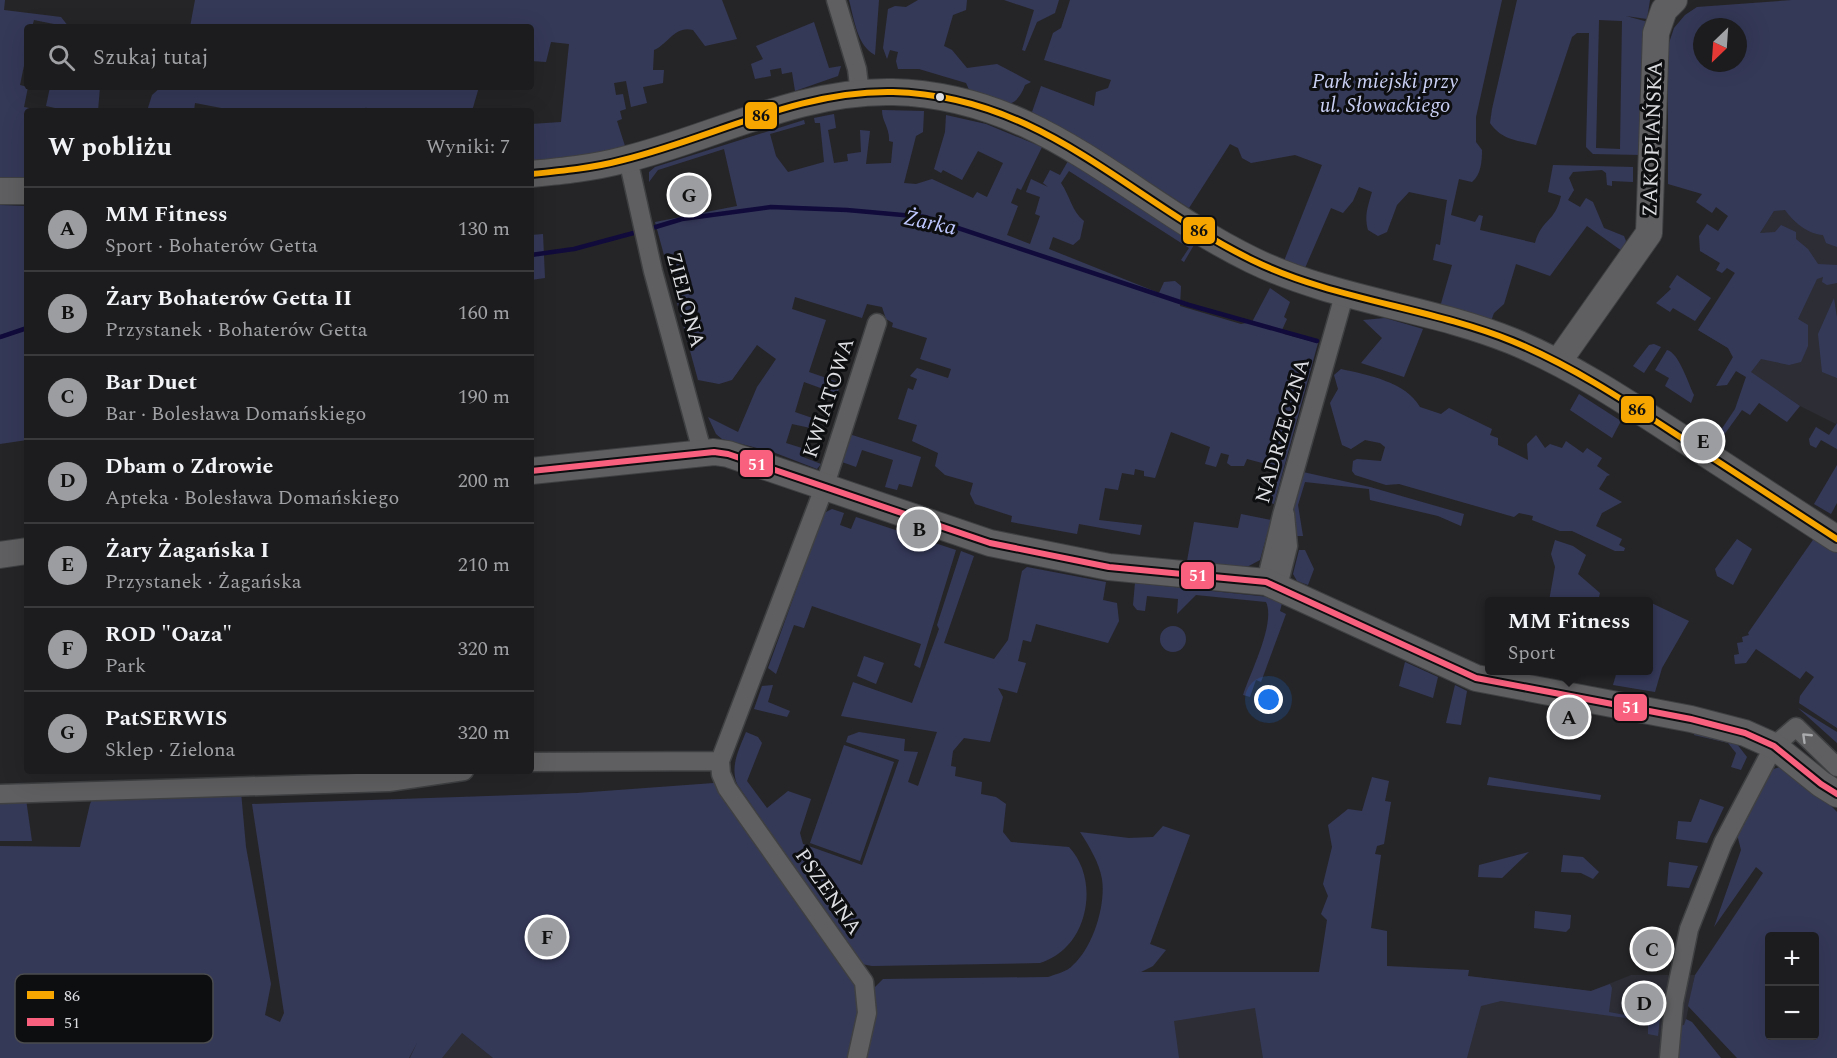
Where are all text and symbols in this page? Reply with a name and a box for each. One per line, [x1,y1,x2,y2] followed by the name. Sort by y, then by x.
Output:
[1693,18,1747,72] north arrow
[24,24,534,90] search box
[45,41,78,74] icon: search
[93,41,209,74] text: Szukaj tutaj
[1634,60,1672,218] street label: ZAKOPIAŃSKA
[1312,66,1459,122] park label: Park miejski przy ul. Słowackiego
[934,91,946,103] unlabelled marker
[744,101,778,130] line badge: 86
[752,104,770,128] text: 86
[48,127,172,167] text: W pobliżu
[426,132,510,162] text: Wyniki: 7
[670,172,708,218] pin: G
[105,198,228,231] text: MM Fitness
[901,201,959,245] water label: Żarka
[60,214,75,244] text: A
[458,214,510,244] text: 130 m
[1182,216,1216,245] line badge: 86
[1190,219,1208,243] text: 86
[105,231,318,261] text: Sport · Bohaterów Getta
[657,249,713,351] street label: ZIELONA
[105,282,352,315] text: Żary Bohaterów Getta II
[60,298,75,328] text: B
[458,298,510,328] text: 160 m
[105,315,368,345] text: Przystanek · Bohaterów Getta
[795,333,864,462] street label: KWIATOWA
[1247,354,1319,507] street label: NADRZECZNA
[105,366,197,399] text: Bar Duet
[60,382,75,412] text: C
[458,382,510,412] text: 190 m
[1620,395,1655,424] line badge: 86
[1628,398,1646,422] text: 86
[105,399,366,429] text: Bar · Bolesława Domańskiego
[1684,418,1722,464] pin: E
[739,449,774,478] line badge: 51
[105,450,273,483] text: Dbam o Zdrowie
[748,453,766,477] text: 51
[59,466,76,496] text: D
[458,466,510,496] text: 200 m
[105,483,399,513] text: Apteka · Bolesława Domańskiego
[900,506,938,552] pin: B
[105,534,269,567] text: Żary Żagańska I
[61,550,74,580] text: E
[458,550,510,580] text: 210 m
[1180,561,1215,590] line badge: 51
[1189,564,1207,588] text: 51
[105,567,302,597] text: Przystanek · Żagańska
[1485,597,1653,675] popup
[1508,605,1630,638] text: MM Fitness
[105,618,232,651] text: ROD "Oaza"
[61,634,74,664] text: F
[458,634,510,664] text: 320 m
[1508,638,1556,668] text: Sport
[105,651,146,681] text: Park
[1254,685,1283,714] your location
[1613,693,1648,722] line badge: 51
[1550,694,1588,740] pin: A
[1622,696,1640,720] text: 51
[105,702,227,735] text: PatSERWIS
[60,718,75,748] text: G
[458,718,510,748] text: 320 m
[1803,733,1813,744] one-way arrow
[105,735,235,765] text: Sklep · Zielona
[786,842,870,942] street label: PSZENNA
[528,914,566,960] pin: F
[1632,926,1672,972] pin: C
[1765,932,1819,1040] map controls
[1765,932,1819,986] button: +
[15,974,213,1043] legend
[1624,980,1664,1026] pin: D
[64,984,80,1008] text: 86
[1765,986,1819,1040] button: −
[64,1011,80,1035] text: 51

